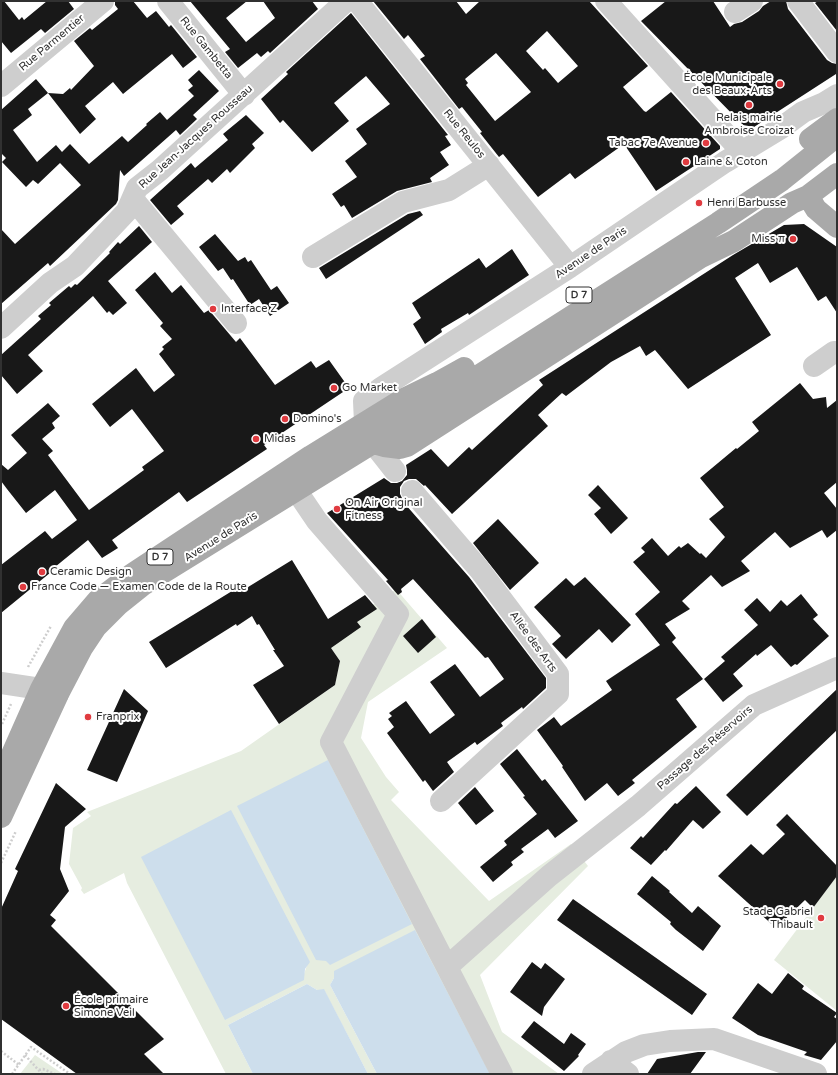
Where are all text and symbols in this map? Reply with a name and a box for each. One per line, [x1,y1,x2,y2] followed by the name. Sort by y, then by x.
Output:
[17,12,87,74] street label: Rue Parmentier
[177,14,235,82] street label: Rue Gambetta
[683,71,772,97] place label: École Municipale des Beaux-Arts
[775,79,785,89] marker: École Municipale des Beaux-Arts
[136,82,256,192] street label: Rue Jean-Jacques Rousseau
[744,100,754,110] marker: Relais mairie Ambroise Croizat
[440,107,488,161] street label: Rue Reulos
[704,111,794,137] place label: Relais mairie Ambroise Croizat
[609,136,698,150] place label: Tabac 7e Avenue
[701,138,711,148] marker: Tabac 7e Avenue
[694,155,768,169] place label: Laine & Coton
[681,157,691,167] marker: Laine & Coton
[707,196,786,210] place label: Henri Barbusse
[694,198,704,208] marker: Henri Barbusse
[553,224,629,282] street label: Avenue de Paris
[751,232,785,246] place label: Miss π
[788,234,798,244] marker: Miss π
[566,287,592,303] road number: D 7
[221,302,277,316] place label: Interface Z
[208,304,218,314] marker: Interface Z
[342,381,397,395] place label: Go Market
[329,383,339,393] marker: Go Market
[293,412,342,426] place label: Domino's
[280,414,290,424] marker: Domino's
[264,432,296,446] place label: Midas
[251,434,261,444] marker: Midas
[345,496,422,522] place label: On Air Original Fitness
[332,504,342,514] marker: On Air Original Fitness
[182,509,260,565] street label: Avenue de Paris
[147,549,173,565] road number: D 7
[50,565,132,579] place label: Ceramic Design
[37,567,47,577] marker: Ceramic Design
[31,580,247,594] place label: France Code — Examen Code de la Route
[18,582,28,592] marker: France Code — Examen Code de la Route
[506,609,560,675] street label: Allée des Arts
[655,703,755,793] street label: Passage des Réservoirs
[96,710,139,724] place label: Franprix
[83,712,93,722] marker: Franprix
[743,905,813,931] place label: Stade Gabriel Thibault
[816,913,826,923] marker: Stade Gabriel Thibault
[74,993,148,1019] place label: École primaire Simone Veil
[61,1001,71,1011] marker: École primaire Simone Veil

